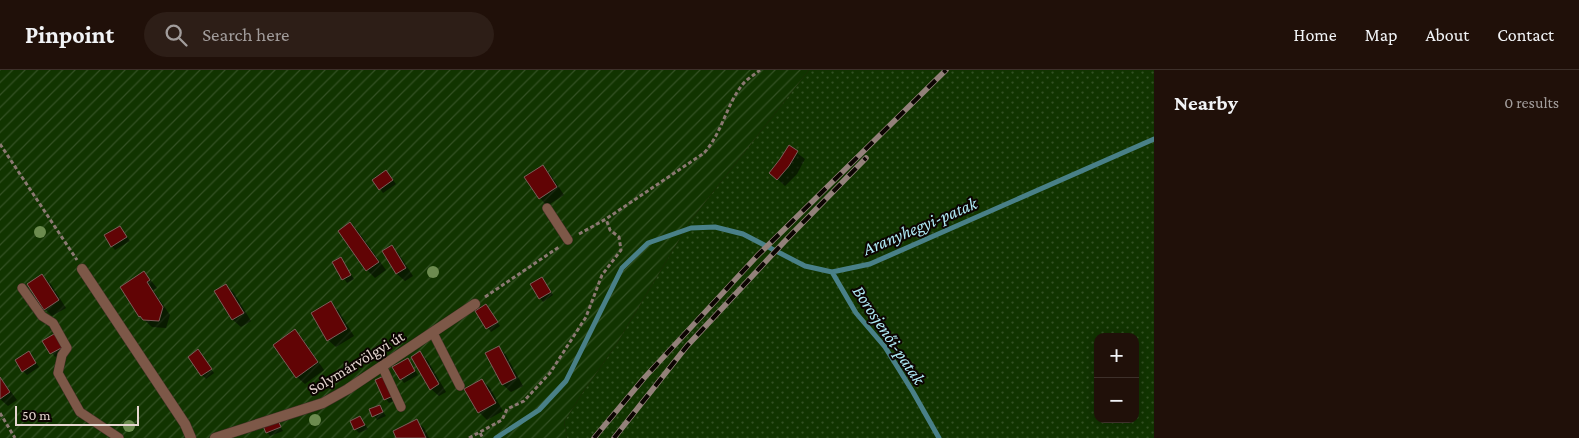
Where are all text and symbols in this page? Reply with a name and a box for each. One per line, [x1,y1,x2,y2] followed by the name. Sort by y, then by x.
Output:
[144,12,494,57] search box
[25,21,114,48] text: Pinpoint
[162,21,190,49] icon: search
[202,24,289,45] text: Search here
[1294,25,1337,45] text: Home
[1365,25,1397,45] text: Map
[1425,25,1469,45] text: About
[1497,25,1554,45] text: Contact
[1174,91,1238,115] text: Nearby
[1504,94,1559,111] text: 0 results
[859,192,981,259] water label: Aranyhegyi-patak
[848,282,930,390] water label: Borosjenői-patak
[305,327,408,399] street label: Solymárvölgyi út
[1094,333,1139,423] map controls
[1094,333,1139,378] button: +
[1094,378,1139,423] button: −
[15,403,139,426] scale bar
[22,407,50,423] text: 50 m

